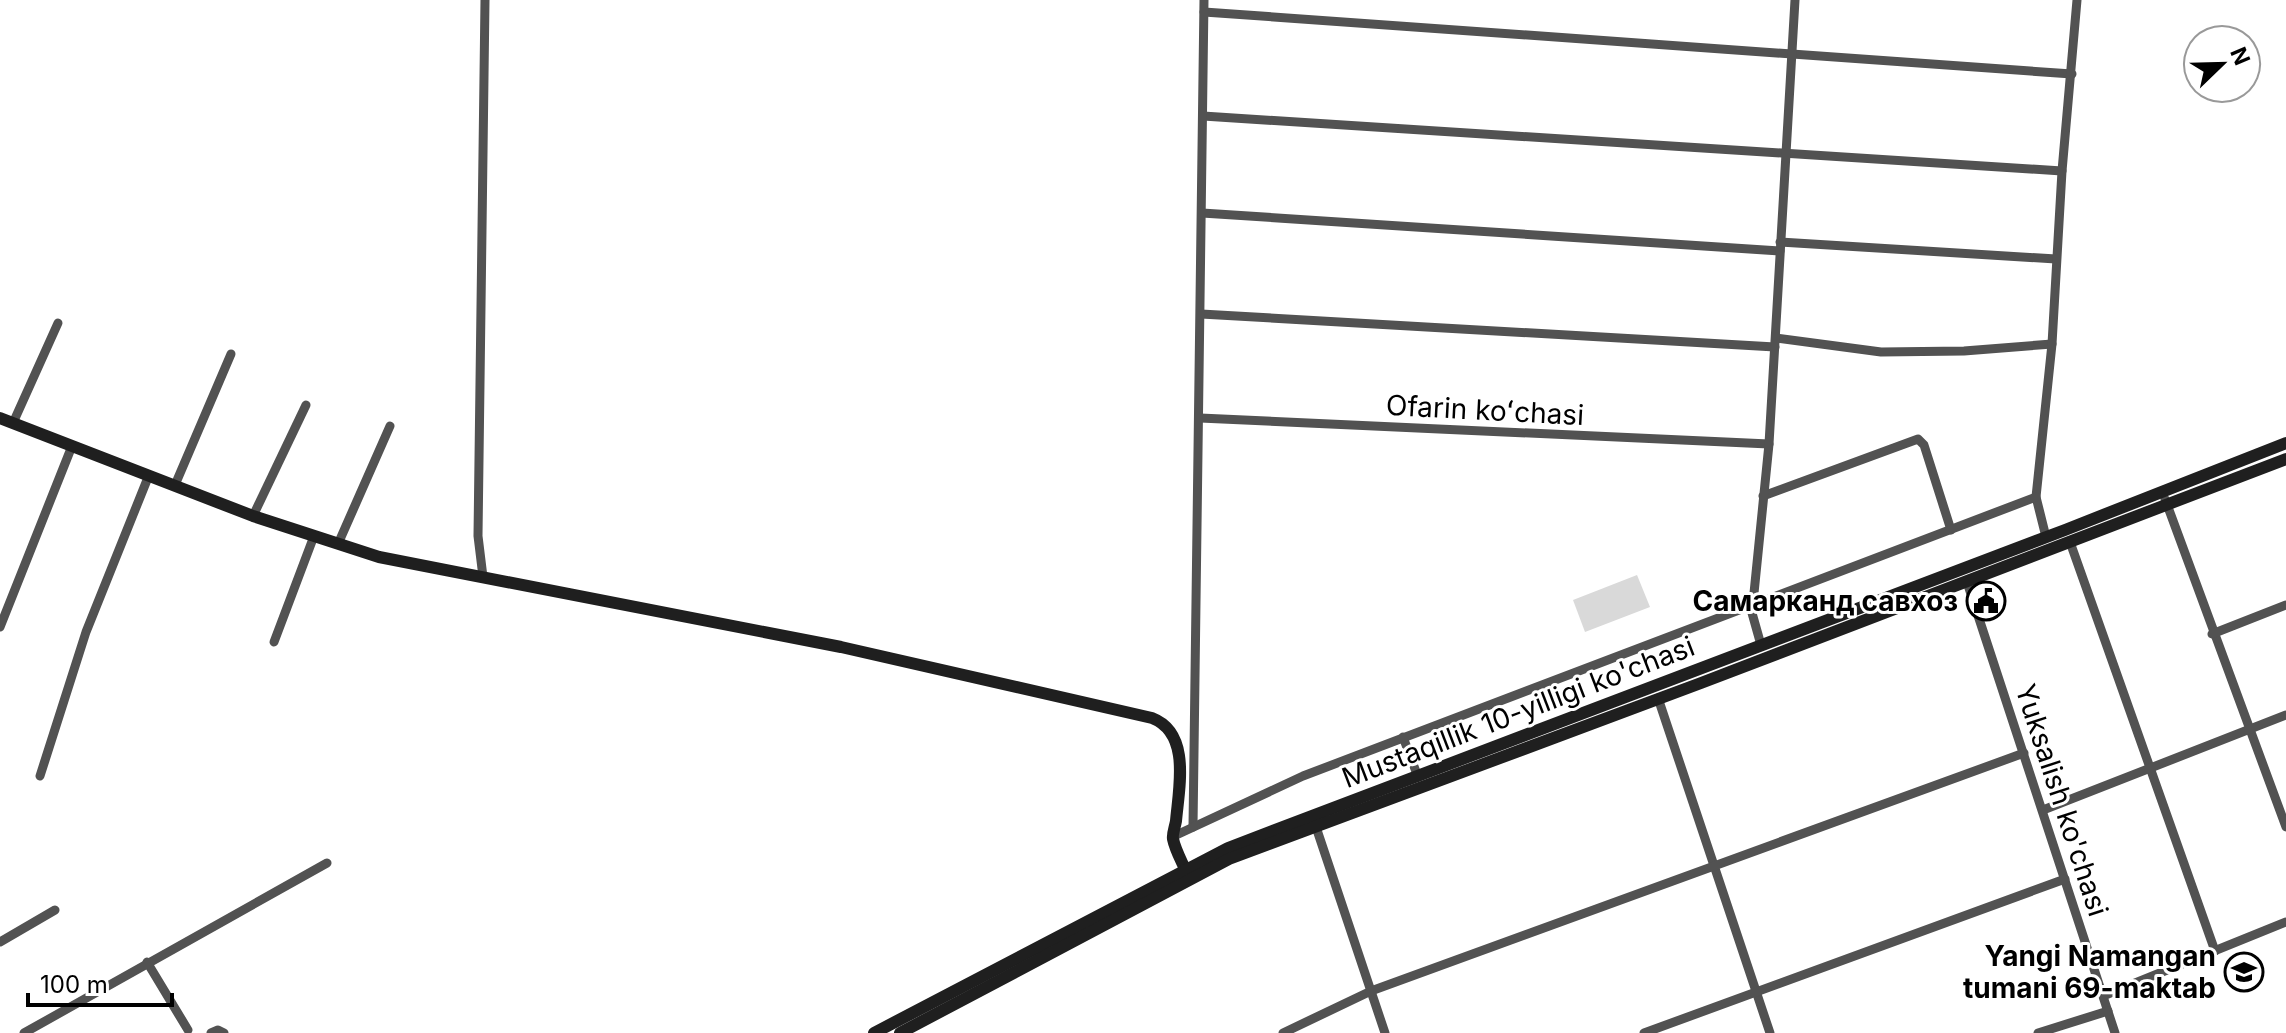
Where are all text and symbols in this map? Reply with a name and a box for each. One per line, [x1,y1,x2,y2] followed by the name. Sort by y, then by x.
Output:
[2182,24,2262,104] north arrow
[2225,43,2256,69] text: N
[1385,388,1585,432] street label: Ofarin koʻchasi
[1965,580,2007,622] public building icon: Самарканд савхоз
[1693,584,1958,618] place label: Самарканд савхоз
[1337,629,1699,795] street label: Mustaqillik 10-yilligi ko'chasi
[2008,680,2116,920] street label: Yuksalish ko'chasi
[1963,939,2216,1005] place label: Yangi Namangan tumani 69-maktab
[2223,951,2265,993] school or university icon: Yangi Namangan tumani 69-maktab
[28,957,172,1007] scale bar
[40,970,108,999] text: 100 m

